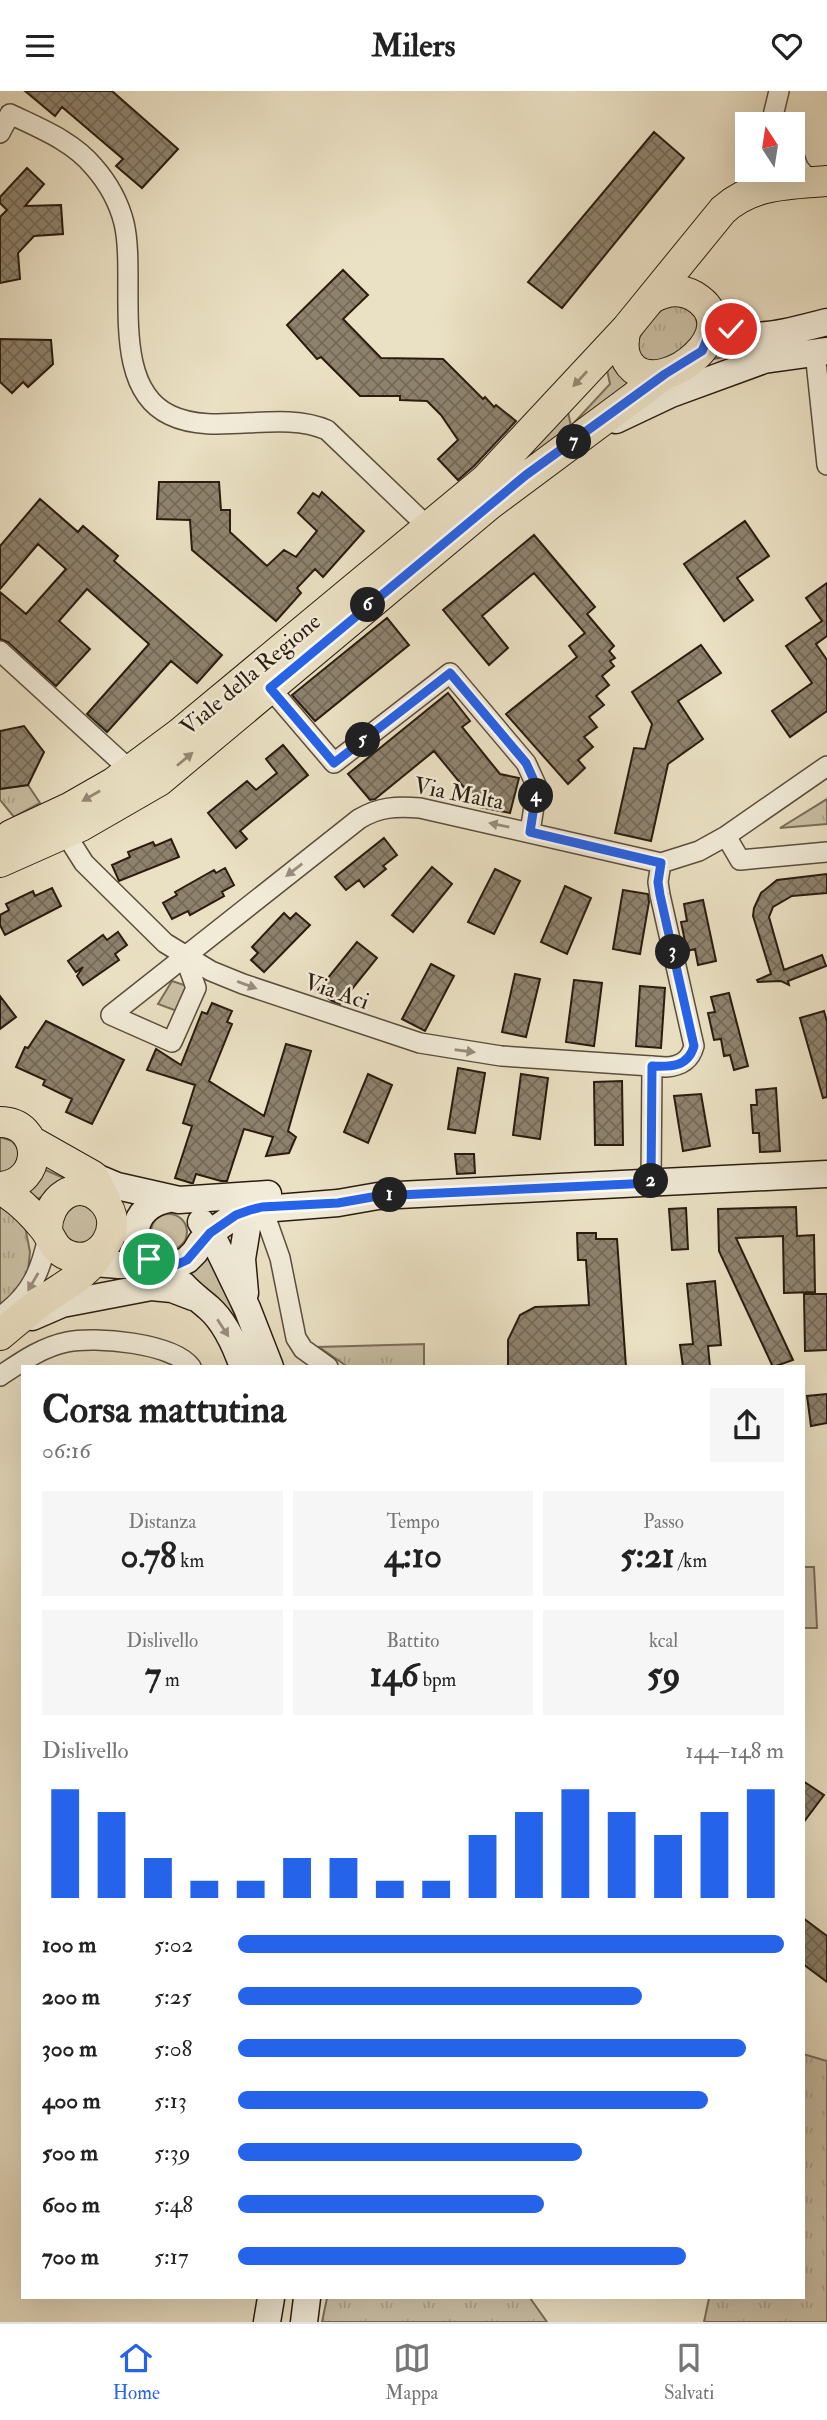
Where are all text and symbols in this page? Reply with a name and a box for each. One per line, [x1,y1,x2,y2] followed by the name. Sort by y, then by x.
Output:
[372,26,455,66] text: Milers
[21,27,59,65] icon: menu
[768,27,806,65] icon: heart
[735,112,805,182] north arrow
[735,112,805,182] map controls
[701,299,761,359] pin
[712,310,750,348] icon: check
[572,370,588,387] one-way arrow
[556,425,592,459] pin: 7
[569,429,578,453] text: 7
[350,587,386,623] pin: 6
[363,592,372,616] text: 6
[174,607,327,742] street label: Viale della Regione
[346,723,380,757] pin: 5
[358,727,367,751] text: 5
[176,751,194,767] one-way arrow
[412,771,507,816] street label: Via Malta
[518,779,554,813] pin: 4
[530,783,541,807] text: 4
[81,790,100,802] one-way arrow
[488,820,510,831] one-way arrow
[285,862,303,877] one-way arrow
[656,935,690,969] pin: 3
[669,939,676,963] text: 3
[301,967,373,1016] street label: Via Aci
[237,980,258,991] one-way arrow
[454,1045,476,1056] one-way arrow
[634,1163,668,1199] pin: 2
[646,1168,655,1192] text: 2
[372,1177,408,1213] pin: 1
[386,1182,393,1206] text: 1
[119,1229,179,1289] pin
[130,1240,168,1278] icon: arrive
[27,1272,39,1292] one-way arrow
[217,1318,230,1338] one-way arrow
[42,1386,286,1434] text: Corsa mattutina
[710,1388,784,1462] button: share
[42,1436,91,1465] text: 06:16
[128,1510,196,1534] text: Distanza
[386,1510,440,1534] text: Tempo
[643,1510,684,1534] text: Passo
[121,1534,176,1578] text: 0.78
[384,1534,442,1578] text: 4:10
[620,1534,674,1578] text: 5:21
[176,1549,204,1573] text: km
[674,1549,707,1573] text: /km
[127,1629,198,1653] text: Dislivello
[387,1629,439,1653] text: Battito
[649,1629,678,1653] text: kcal
[145,1653,161,1697] text: 7
[370,1653,419,1697] text: 146
[647,1653,680,1697] text: 59
[161,1668,180,1692] text: m
[419,1668,456,1692] text: bpm
[42,1736,129,1765] text: Dislivello
[685,1736,784,1765] text: 144–148 m
[42,1930,96,1959] text: 100 m
[154,1930,193,1959] text: 5:02
[42,1982,100,2011] text: 200 m
[154,1982,192,2011] text: 5:25
[42,2034,97,2063] text: 300 m
[154,2034,192,2063] text: 5:08
[42,2086,101,2115] text: 400 m
[154,2086,187,2115] text: 5:13
[42,2138,98,2167] text: 500 m
[154,2138,190,2167] text: 5:39
[42,2190,100,2219] text: 600 m
[154,2190,193,2219] text: 5:48
[42,2242,99,2271] text: 700 m
[154,2242,189,2271] text: 5:17
[113,2339,160,2405] tab: Home
[385,2339,438,2405] tab: Mappa
[664,2339,714,2405] tab: Salvati

